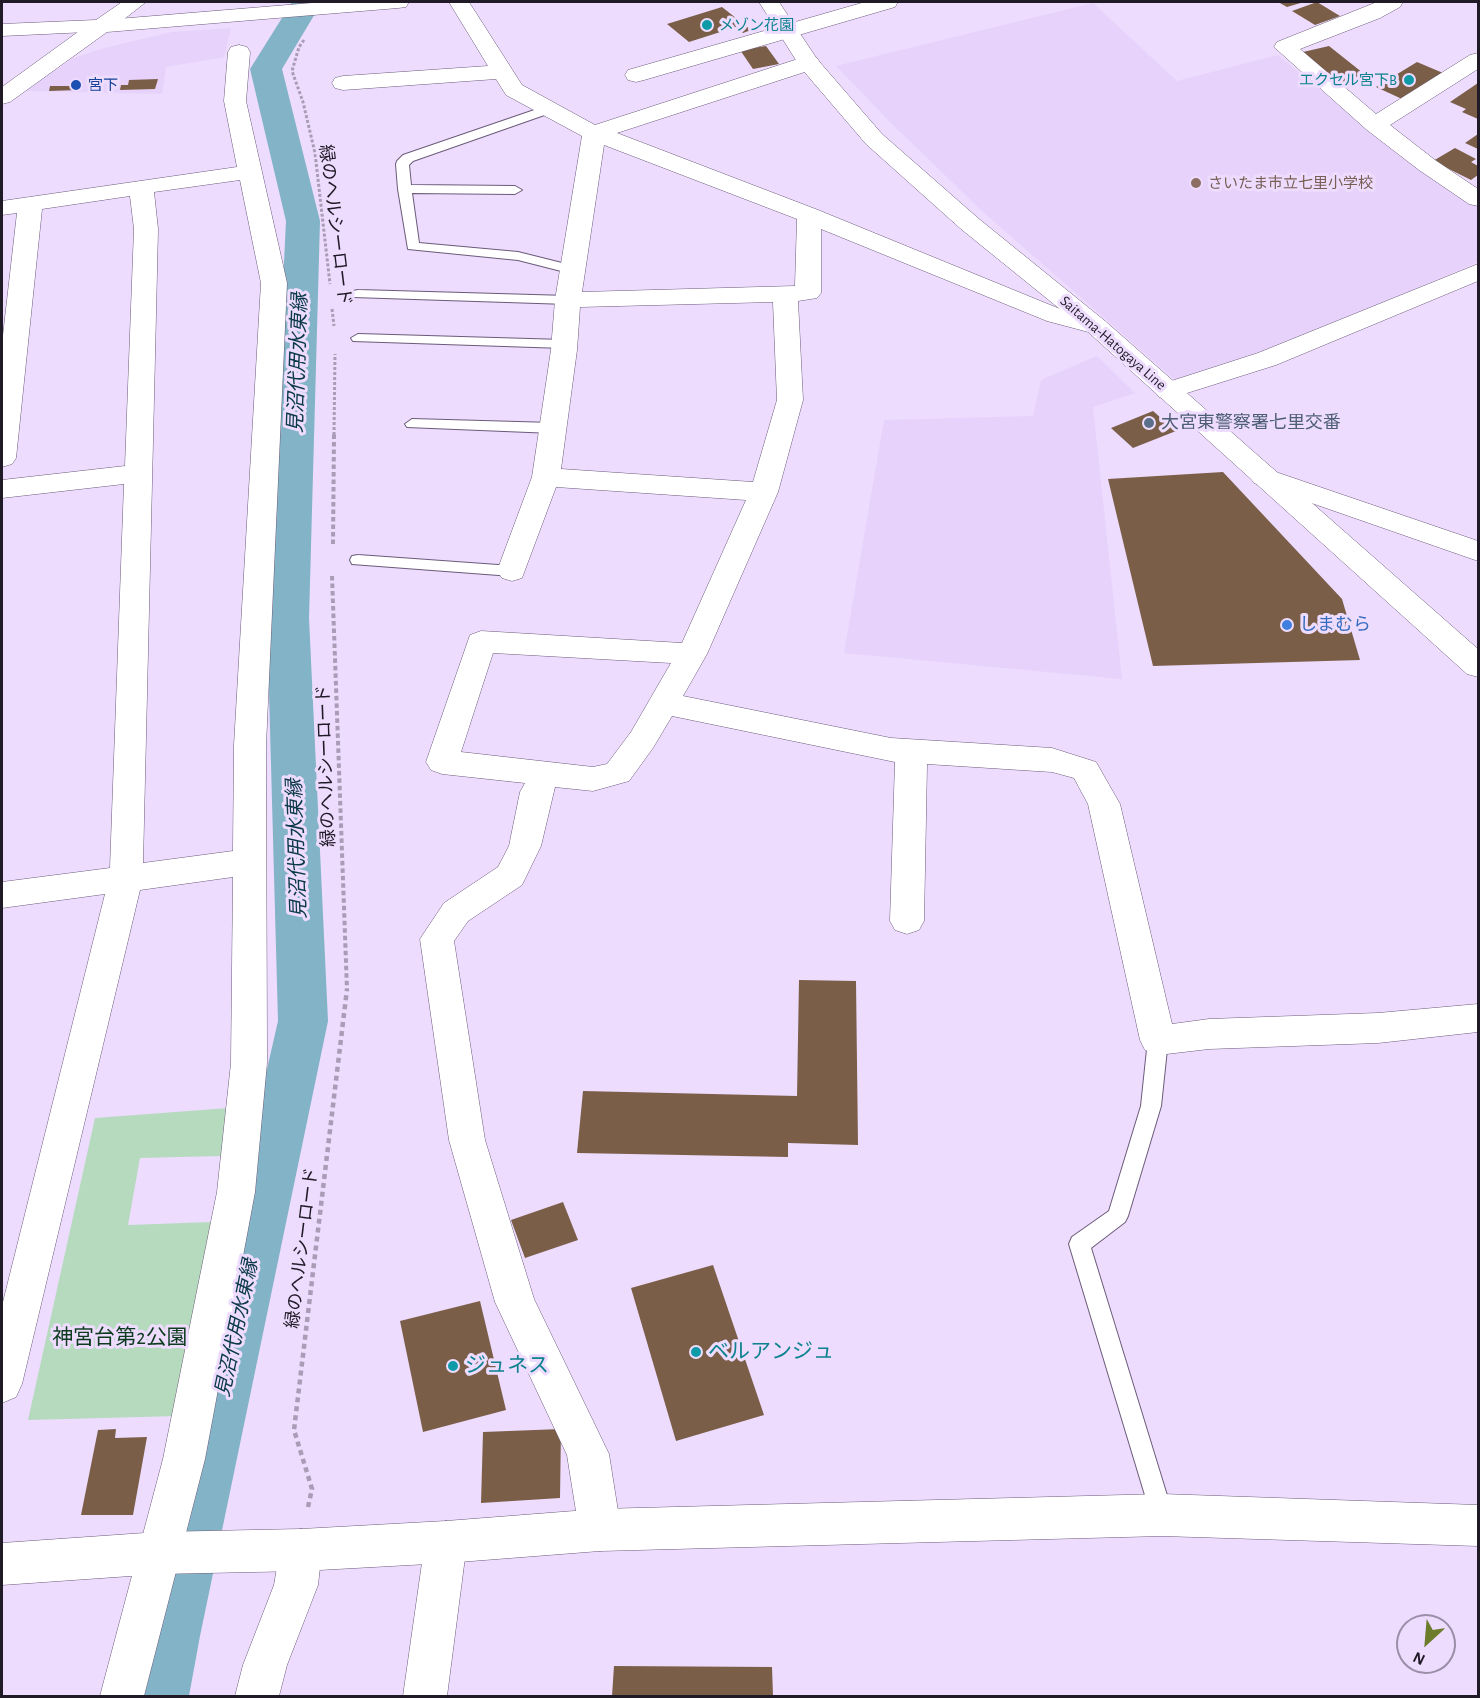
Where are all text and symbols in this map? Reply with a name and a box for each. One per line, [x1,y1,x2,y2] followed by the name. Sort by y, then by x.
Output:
[719,16,794,34] place label: メゾン花園
[700,18,714,32] marker: メゾン花園
[1299,71,1397,89] place label: エクセル宮下B
[1402,73,1416,87] marker: エクセル宮下B
[88,76,118,94] place label: 宮下
[69,78,83,92] marker: 宮下
[314,143,356,307] street label: 緑のヘルシーロード
[1208,174,1373,192] place label: さいたま市立七里小学校
[1189,176,1203,190] marker: さいたま市立七里小学校
[1056,292,1170,394] street label: Saitama-Hatogaya Line
[284,293,312,433] water label: 見沼代用水東縁
[1161,412,1341,434] place label: 大宮東警察署七里交番
[1142,416,1156,430] marker: 大宮東警察署七里交番
[1299,614,1371,636] place label: しまむら
[1280,618,1294,632] marker: しまむら
[312,685,340,847] street label: 緑のヘルシーロード
[283,779,311,919] water label: 見沼代用水東縁
[281,1166,323,1330] street label: 緑のヘルシーロード
[211,1257,263,1399] water label: 見沼代用水東縁
[52,1325,188,1351] park label: 神宮台第2公園
[708,1339,834,1365] place label: ベルアンジュ
[689,1345,703,1359] marker: ベルアンジュ
[465,1353,549,1379] place label: ジュネス
[446,1359,460,1373] marker: ジュネス
[1396,1614,1456,1674] north arrow
[1410,1649,1427,1668] text: N

